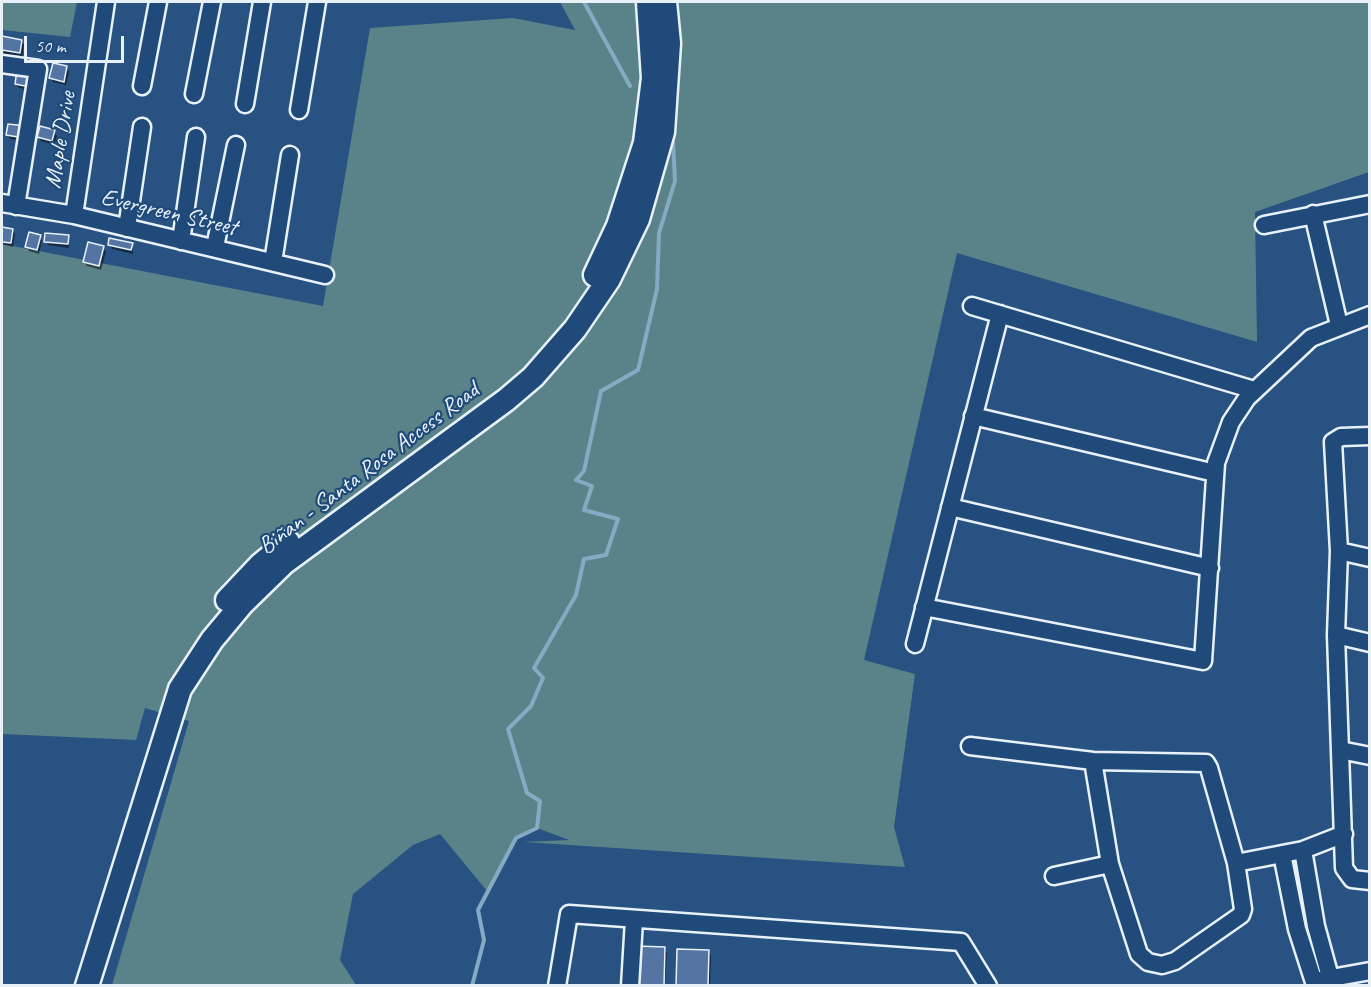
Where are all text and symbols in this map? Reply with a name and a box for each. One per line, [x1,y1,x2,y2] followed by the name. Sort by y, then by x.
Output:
[27,24,128,62] scale bar
[35,35,66,57] text: 50 m
[39,90,83,190] street label: Maple Drive
[98,183,240,243] street label: Evergreen Street
[253,377,485,561] street label: Biñan - Santa Rosa Access Road

